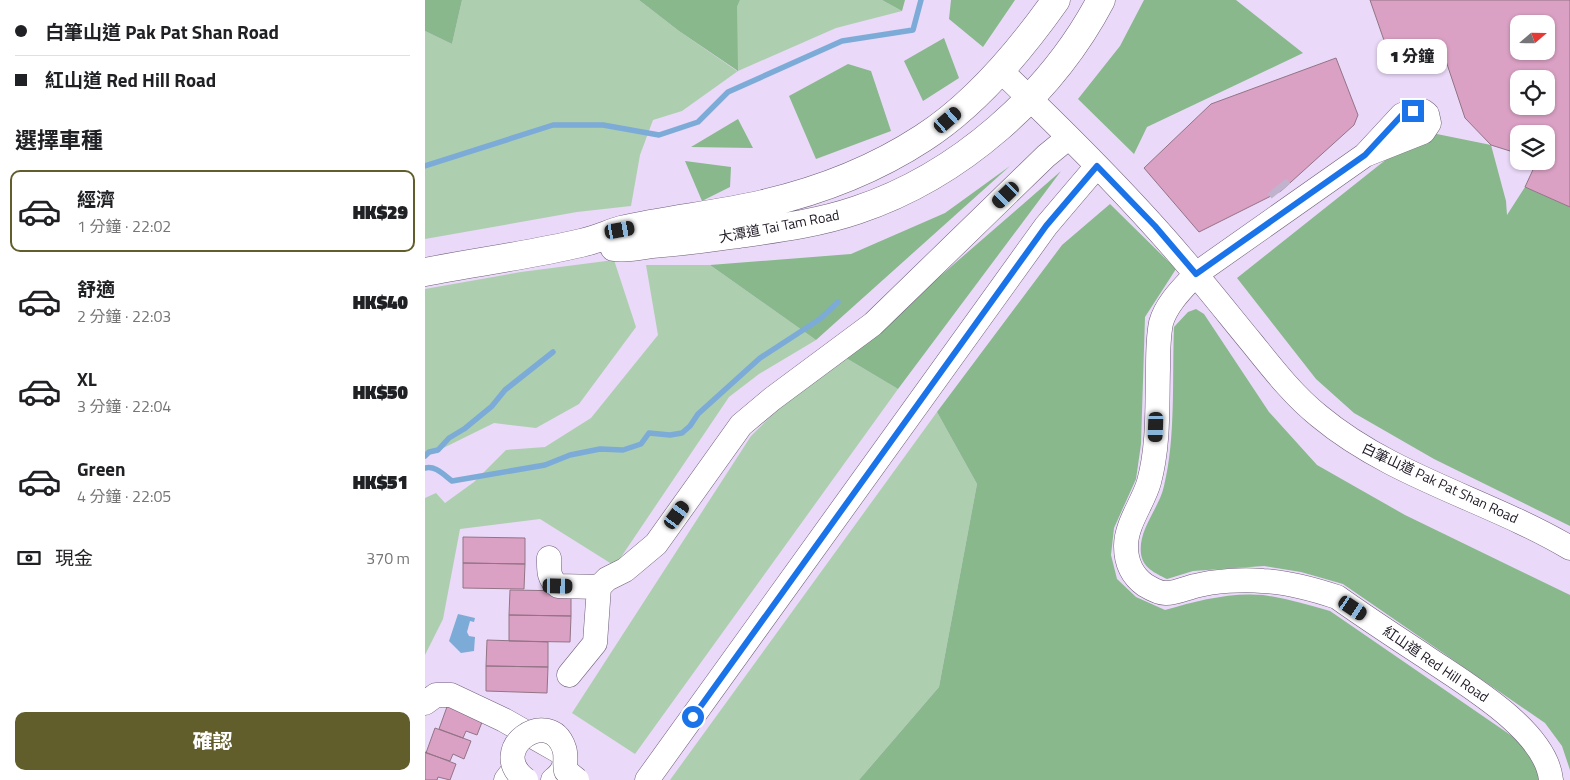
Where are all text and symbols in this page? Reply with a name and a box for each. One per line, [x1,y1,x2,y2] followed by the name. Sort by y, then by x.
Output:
[1510,15,1555,60] north arrow
[1510,15,1555,170] map controls
[45,17,279,46] text: 白筆山道 Pak Pat Shan Road
[1378,38,1448,74] callout: 1 分鐘
[1390,44,1434,68] text: 1 分鐘
[45,65,216,94] text: 紅山道 Red Hill Road
[1510,70,1555,115] button: locate
[1402,100,1424,122] route end
[931,104,964,136] car
[15,123,103,157] text: 選擇車種
[1510,125,1555,170] button: layers
[989,179,1022,211] car
[77,184,115,213] text: 經濟
[17,189,62,234] icon: car
[353,197,408,226] text: HK$29
[717,204,841,248] street label: 大潭道 Tai Tam Road
[77,214,171,238] text: 1 分鐘 · 22:02
[603,220,636,240] car
[77,274,115,303] text: 舒適
[17,279,62,324] icon: car
[353,287,408,316] text: HK$40
[77,304,171,328] text: 2 分鐘 · 22:03
[77,364,97,393] text: XL
[17,369,62,414] icon: car
[353,377,408,406] text: HK$50
[77,394,171,418] text: 3 分鐘 · 22:04
[1147,412,1164,442] car
[1359,437,1522,528] street label: 白筆山道 Pak Pat Shan Road
[77,454,126,483] text: Green
[17,459,62,504] icon: car
[353,467,408,496] text: HK$51
[77,484,171,508] text: 4 分鐘 · 22:05
[662,498,691,532] car
[55,543,93,572] text: 現金
[15,544,43,572] icon: cash
[366,546,410,570] text: 370 m
[542,578,573,594] car
[1336,593,1369,623] car
[1379,620,1493,707] street label: 紅山道 Red Hill Road
[682,706,704,728] route start
[15,712,410,770] button: 確認

